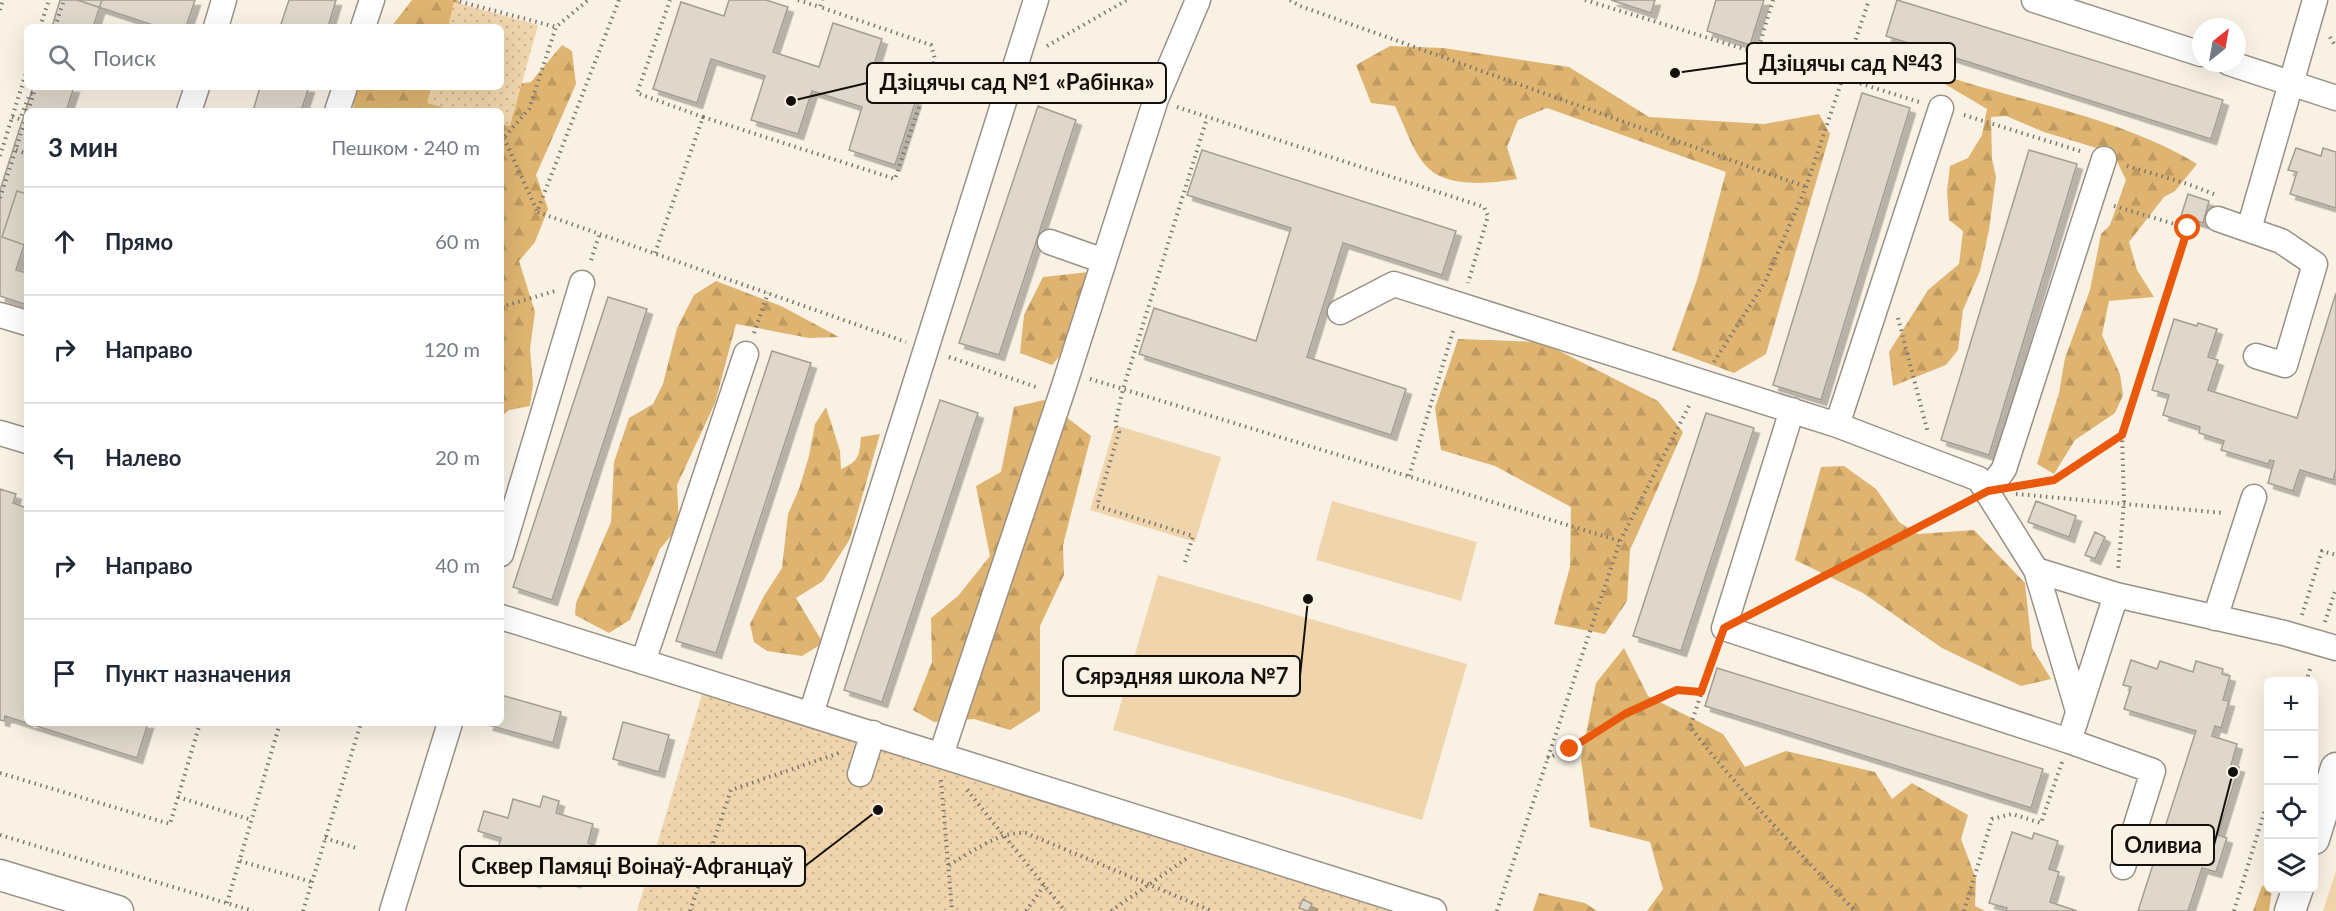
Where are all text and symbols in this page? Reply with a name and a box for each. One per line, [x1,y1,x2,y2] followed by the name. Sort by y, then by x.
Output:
[2192,18,2246,72] north arrow
[24,24,504,90] search box
[45,41,78,74] icon: search
[1747,43,1955,83] callout: Дзіцячы сад №43
[93,44,156,71] text: Поиск
[1759,49,1943,76] text: Дзіцячы сад №43
[867,63,1166,103] callout: Дзіцячы сад №1 «Рабінка»
[879,68,1155,95] text: Дзіцячы сад №1 «Рабінка»
[48,131,118,163] text: 3 мин
[331,135,480,159] text: Пешком · 240 m
[2174,214,2200,240] route start
[48,225,81,258] icon: ahead
[105,228,173,255] text: Прямо
[435,229,480,253] text: 60 m
[48,333,81,366] icon: right
[105,336,193,363] text: Направо
[424,337,480,361] text: 120 m
[48,441,81,474] icon: left
[105,444,181,471] text: Налево
[435,445,480,469] text: 20 m
[48,549,81,582] icon: right
[105,552,193,579] text: Направо
[435,553,480,577] text: 40 m
[1063,656,1300,696] callout: Сярэдняя школа №7
[48,657,81,690] icon: arrive
[105,660,291,687] text: Пункт назначения
[1076,662,1289,689] text: Сярэдняя школа №7
[2264,677,2318,893] map controls
[2264,677,2318,731] button: +
[2264,731,2318,785] button: −
[1556,735,1582,761] route end
[2264,785,2318,839] button: locate
[2112,825,2214,865] callout: Оливиа
[2124,831,2202,858] text: Оливиа
[2264,839,2318,893] button: layers
[460,846,805,886] callout: Сквер Памяці Воінаў-Афганцаў
[471,852,793,879] text: Сквер Памяці Воінаў-Афганцаў

